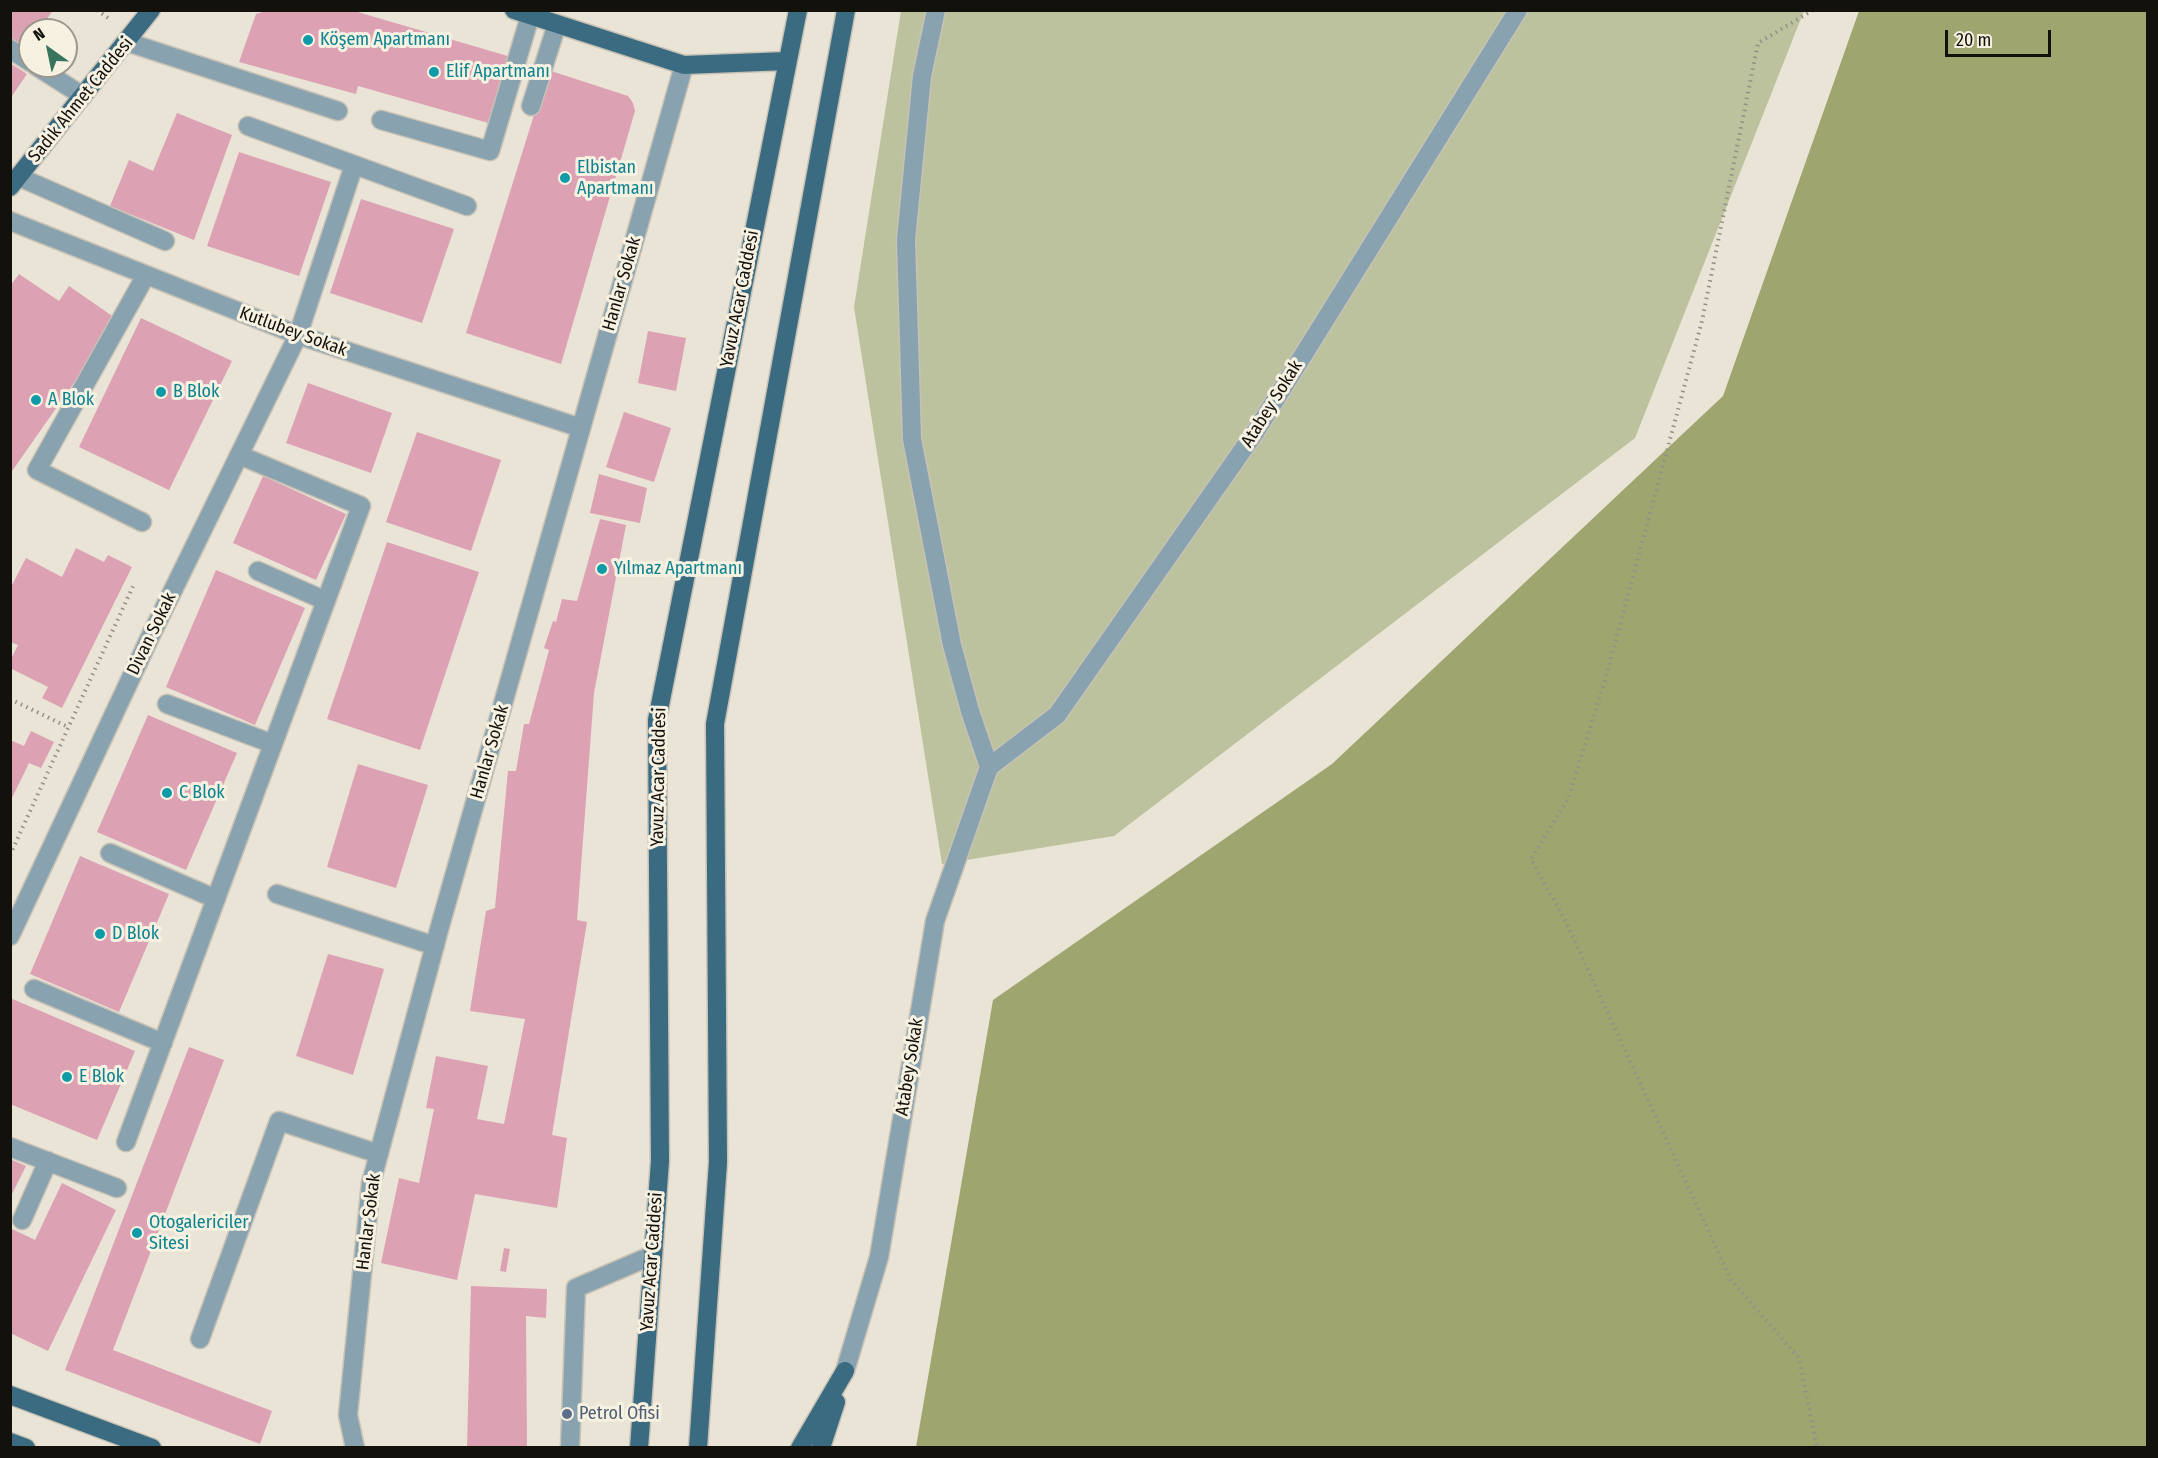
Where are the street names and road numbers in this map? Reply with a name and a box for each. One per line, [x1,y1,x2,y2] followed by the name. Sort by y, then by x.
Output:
[24,33,138,167] street label: Sadık Ahmet Caddesi
[716,229,764,369] street label: Yavuz Acar Caddesi
[598,234,646,334] street label: Hanlar Sokak
[236,303,350,361] street label: Kutlubey Sokak
[1237,357,1307,451] street label: Atabey Sokak
[123,589,181,679] street label: Divan Sokak
[466,702,514,802] street label: Hanlar Sokak
[647,707,671,847] street label: Yavuz Acar Caddesi
[892,1017,928,1117] street label: Atabey Sokak
[352,1173,386,1271] street label: Hanlar Sokak
[636,1192,668,1332] street label: Yavuz Acar Caddesi

